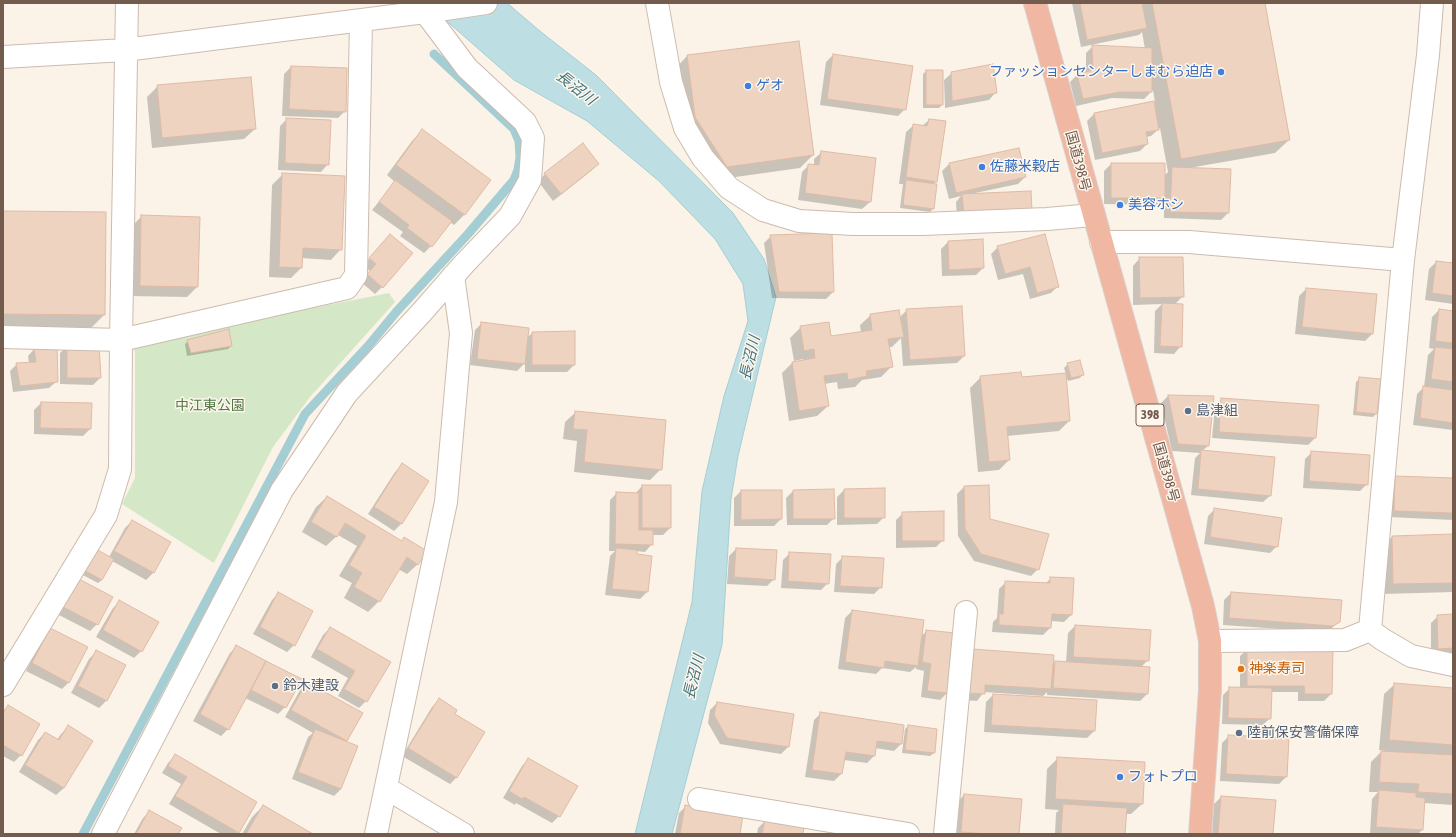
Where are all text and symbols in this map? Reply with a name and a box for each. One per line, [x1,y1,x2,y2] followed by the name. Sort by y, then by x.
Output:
[989,64,1213,80] place label: ファッションセンターしまむら迫店
[553,67,599,109] water label: 長沼川
[1216,67,1226,77] marker: ファッションセンターしまむら迫店
[756,78,784,94] place label: ゲオ
[743,81,753,91] marker: ゲオ
[1062,129,1094,193] street label: 国道398号
[990,159,1060,175] place label: 佐藤米穀店
[977,162,987,172] marker: 佐藤米穀店
[1128,197,1184,213] place label: 美容ホシ
[1115,200,1125,210] marker: 美容ホシ
[736,334,764,382] water label: 長沼川
[175,398,245,414] park label: 中江東公園
[1196,403,1238,419] place label: 島津組
[1136,404,1164,426] road number: 398
[1183,406,1193,416] marker: 島津組
[1149,440,1183,504] street label: 国道398号
[680,653,708,701] water label: 長沼川
[1249,661,1305,677] place label: 神楽寿司
[1236,664,1246,674] marker: 神楽寿司
[283,678,339,694] place label: 鈴木建設
[270,681,280,691] marker: 鈴木建設
[1247,725,1359,741] place label: 陸前保安警備保障
[1234,728,1244,738] marker: 陸前保安警備保障
[1128,769,1198,785] place label: フォトプロ
[1115,772,1125,782] marker: フォトプロ

